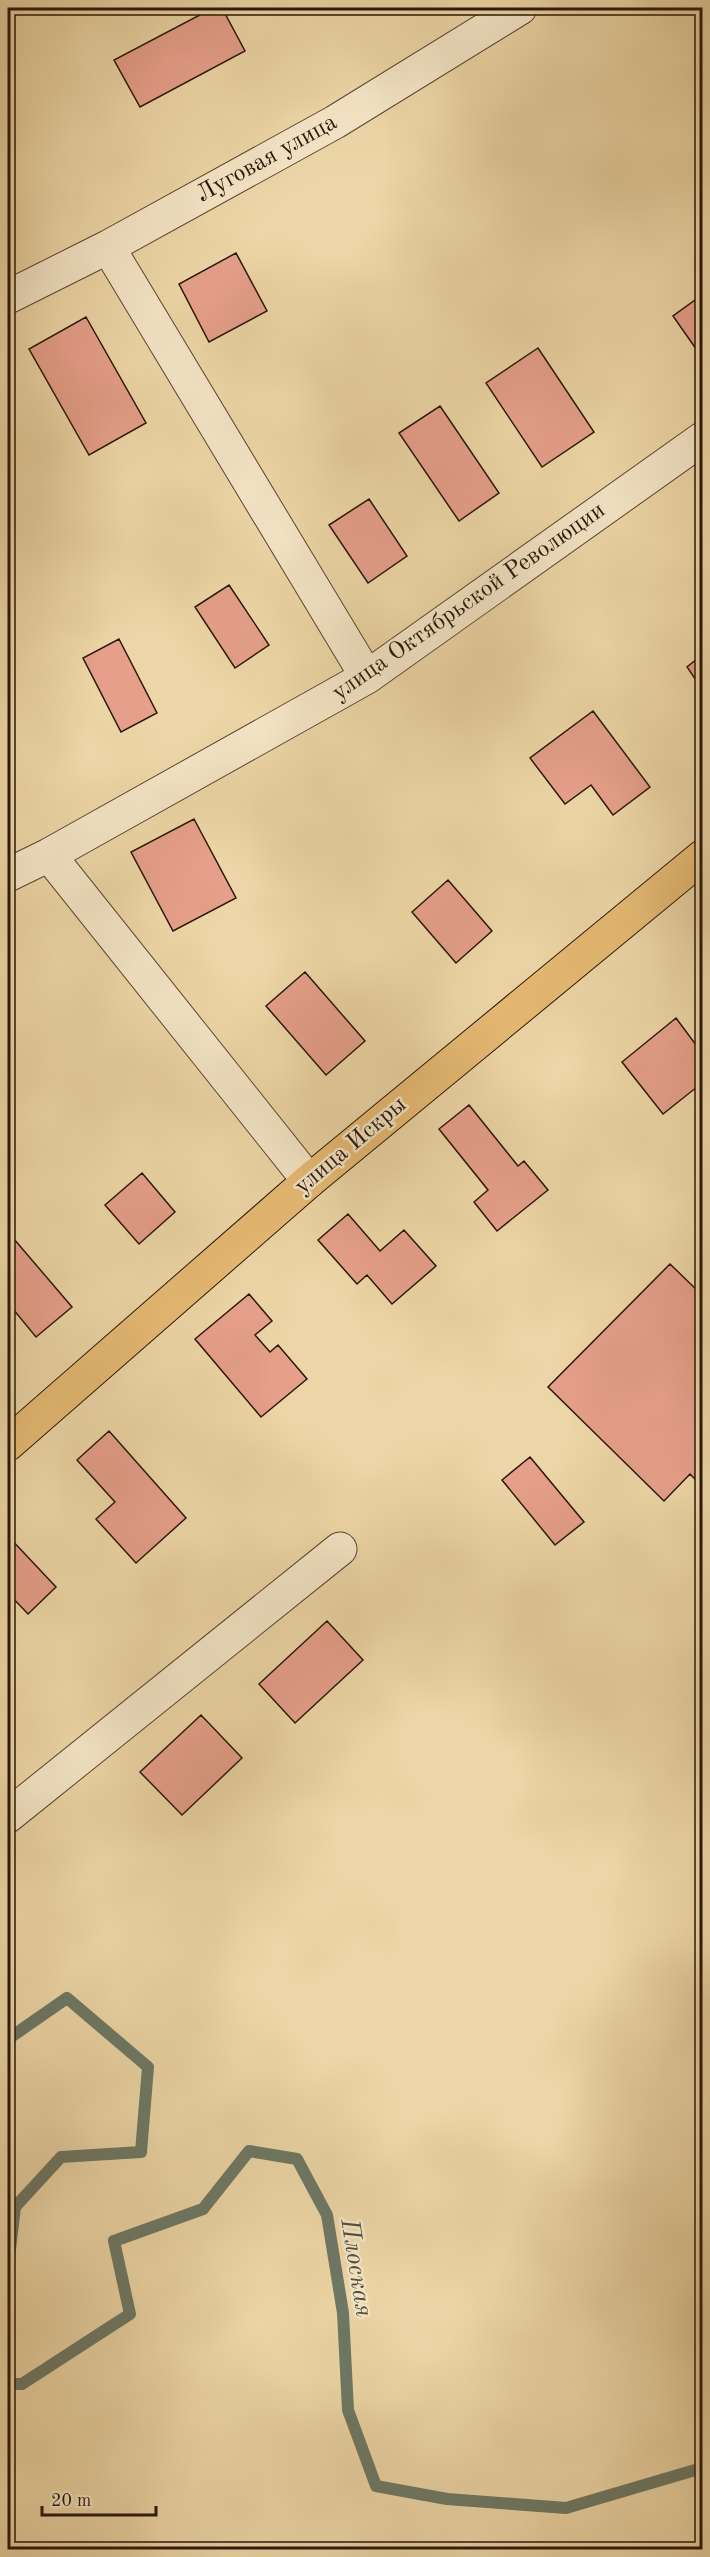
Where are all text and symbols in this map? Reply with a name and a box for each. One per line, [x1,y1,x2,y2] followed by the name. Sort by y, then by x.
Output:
[193,111,341,207] street label: Луговая улица
[328,498,610,706] street label: улица Октябрьской Революции
[291,1093,411,1199] street label: улица Искры
[335,2216,377,2319] water label: Плоская
[42,2479,156,2517] scale bar
[51,2492,91,2510] text: 20 m

